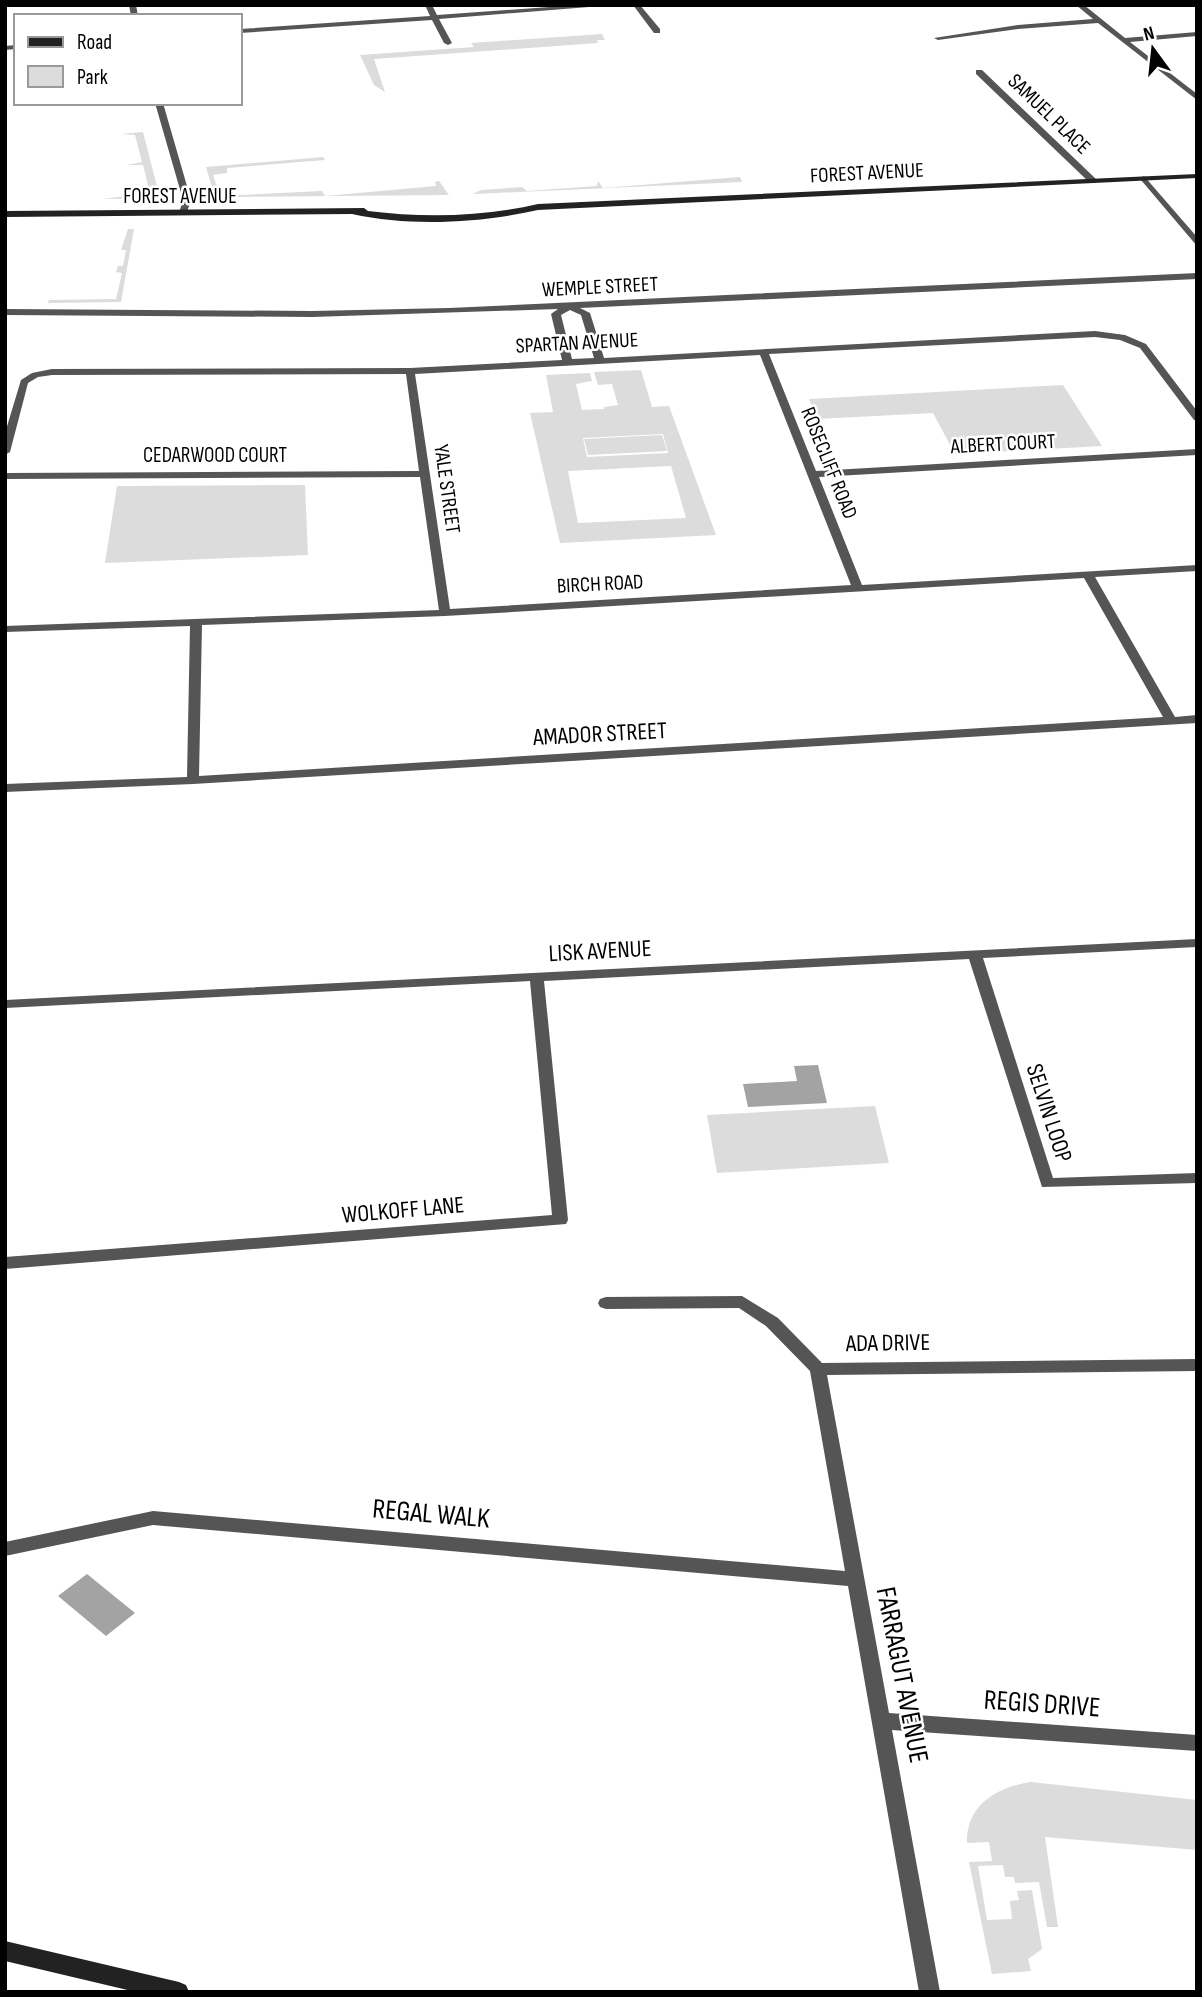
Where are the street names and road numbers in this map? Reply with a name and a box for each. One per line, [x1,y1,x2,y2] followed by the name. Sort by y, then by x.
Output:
[1003,69,1095,159] street label: SAMUEL PLACE
[810,158,924,188] street label: FOREST AVENUE
[123,184,237,209] street label: FOREST AVENUE
[541,271,659,303] street label: WEMPLE STREET
[515,327,639,359] street label: SPARTAN AVENUE
[795,403,863,523] street label: ROSECLIFF ROAD
[949,429,1056,459] street label: ALBERT COURT
[143,443,288,468] street label: CEDARWOOD COURT
[428,443,466,536] street label: YALE STREET
[556,569,644,599] street label: BIRCH ROAD
[531,716,668,752] street label: AMADOR STREET
[548,934,652,968] street label: LISK AVENUE
[1019,1060,1079,1166] street label: SELVIN LOOP
[341,1190,465,1230] street label: WOLKOFF LANE
[845,1328,930,1358] street label: ADA DRIVE
[371,1492,491,1536] street label: REGAL WALK
[869,1584,935,1766] street label: FARRAGUT AVENUE
[983,1683,1101,1725] street label: REGIS DRIVE

